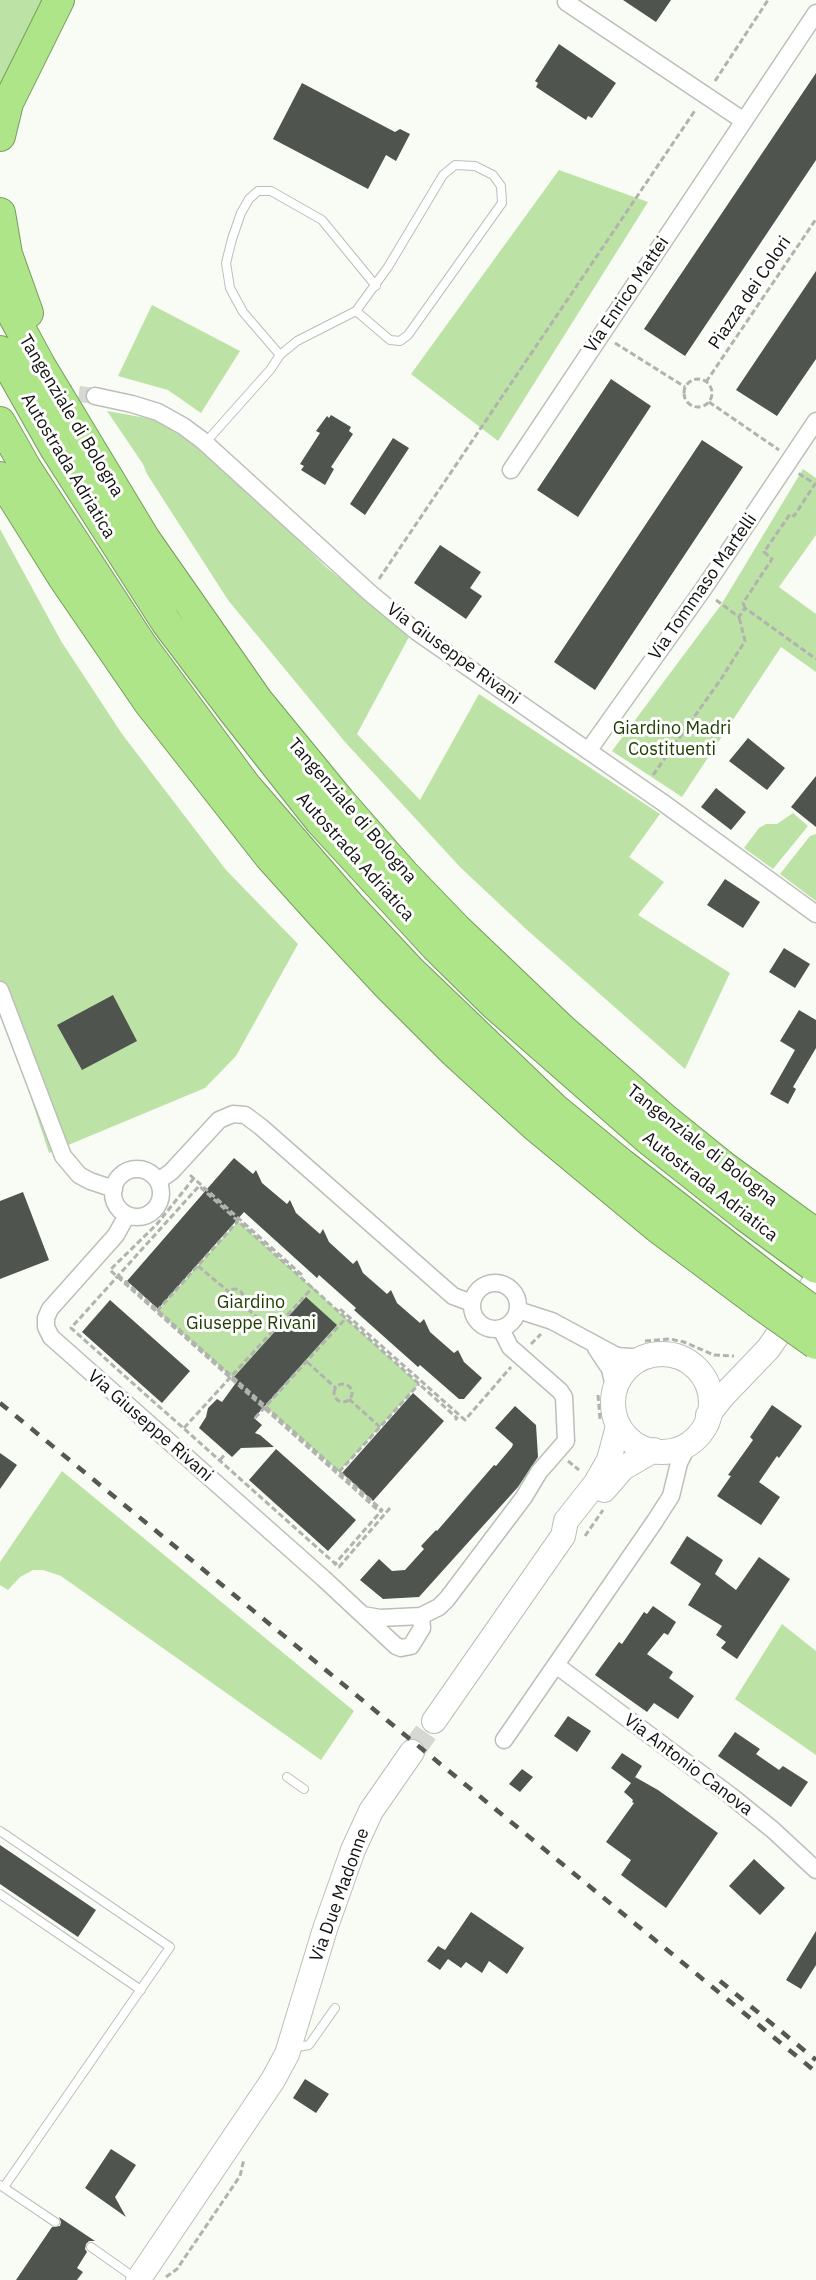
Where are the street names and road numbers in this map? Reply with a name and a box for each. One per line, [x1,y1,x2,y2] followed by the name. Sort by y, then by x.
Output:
[704,232,796,354] street label: Piazza dei Colori
[580,233,674,357] street label: Via Enrico Mattei
[14,331,128,501] street label: Tangenziale di Bologna
[16,389,120,543] street label: Autostrada Adriatica
[644,510,762,664] street label: Via Tommaso Martelli
[382,598,524,710] street label: Via Giuseppe Rivani
[283,734,421,888] street label: Tangenziale di Bologna
[292,788,418,926] street label: Autostrada Adriatica
[622,1080,782,1212] street label: Tangenziale di Bologna
[638,1127,782,1247] street label: Autostrada Adriatica
[83,1366,217,1486] street label: Via Giuseppe Rivani
[619,1710,757,1820] street label: Via Antonio Canova
[306,1825,374,1965] street label: Via Due Madonne

